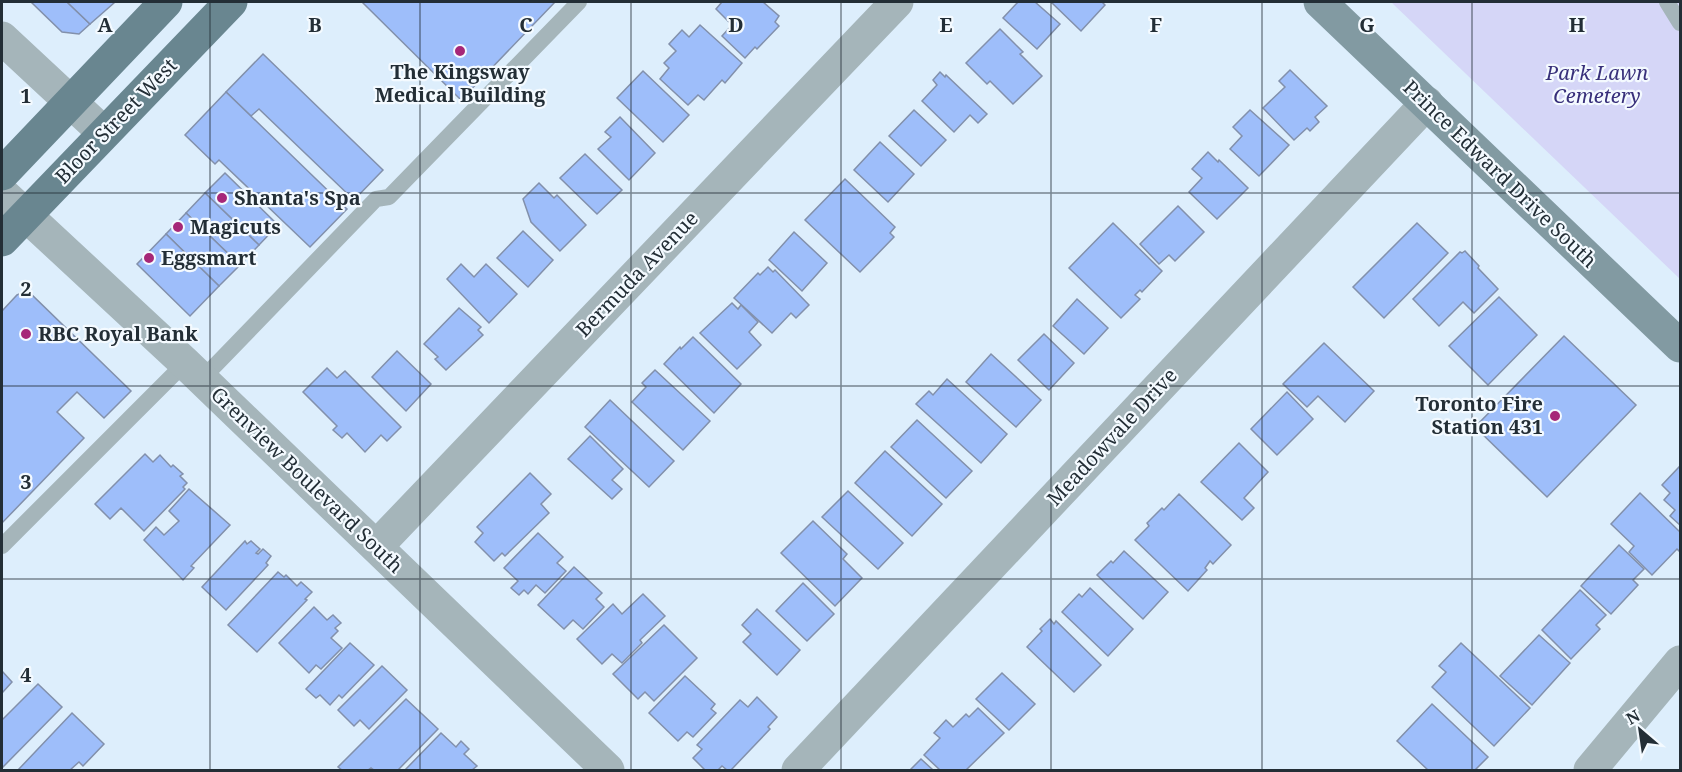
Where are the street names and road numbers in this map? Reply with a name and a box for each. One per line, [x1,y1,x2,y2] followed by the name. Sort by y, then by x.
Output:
[49,52,182,189] street label: Bloor Street West
[1398,74,1603,274] street label: Prince Edward Drive South
[570,205,704,342] street label: Bermuda Avenue
[1041,362,1183,511] street label: Meadowvale Drive
[205,381,409,579] street label: Grenview Boulevard South

